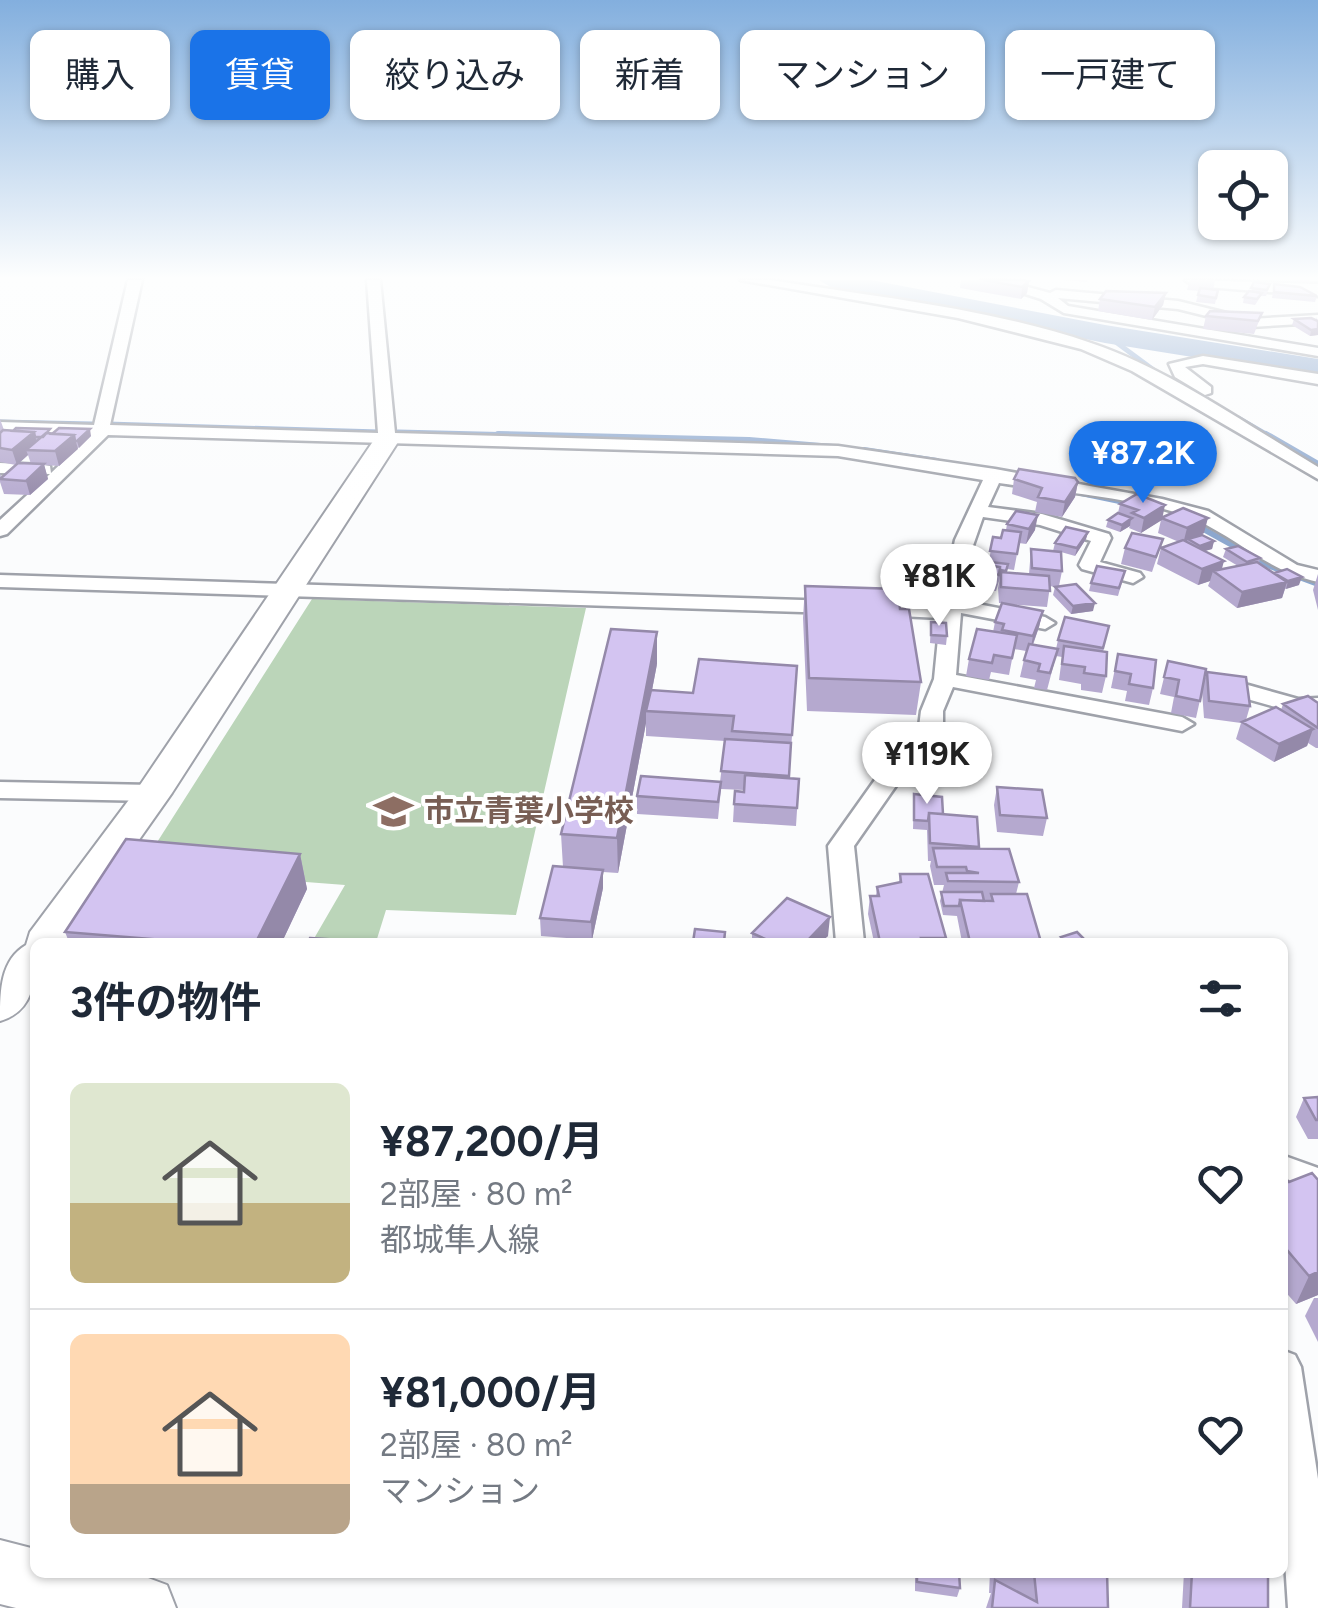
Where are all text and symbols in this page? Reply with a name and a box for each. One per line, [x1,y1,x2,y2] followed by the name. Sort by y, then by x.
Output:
[30,30,170,120] chip: 購入
[190,30,330,120] chip: 賃貸
[350,30,560,120] chip: 絞り込み
[580,30,720,120] chip: 新着
[740,30,985,120] chip: マンション
[1005,30,1215,120] chip: 一戸建て
[1198,150,1288,240] map controls
[1198,150,1288,240] button: locate
[1062,421,1224,506] pin: ¥87.2K
[1091,434,1195,472] text: ¥87.2K
[880,544,998,629] pin: ¥81K
[902,557,976,595] text: ¥81K
[857,722,997,807] pin: ¥119K
[884,735,970,773] text: ¥119K
[373,790,415,832] school or university icon: 市立青葉小学校
[424,792,634,829] place label: 市立青葉小学校
[1193,971,1248,1026] icon: filters
[70,977,261,1028] text: 3件の物件
[380,1116,604,1167] text: ¥87,200/月
[150,1123,270,1243] icon: home
[1193,1156,1248,1211] icon: heart
[380,1175,573,1213] text: 2部屋 · 80 m²
[380,1221,540,1259] text: 都城隼人線
[380,1367,601,1418] text: ¥81,000/月
[150,1374,270,1494] icon: home
[1193,1407,1248,1462] icon: heart
[380,1426,573,1464] text: 2部屋 · 80 m²
[380,1472,540,1510] text: マンション

